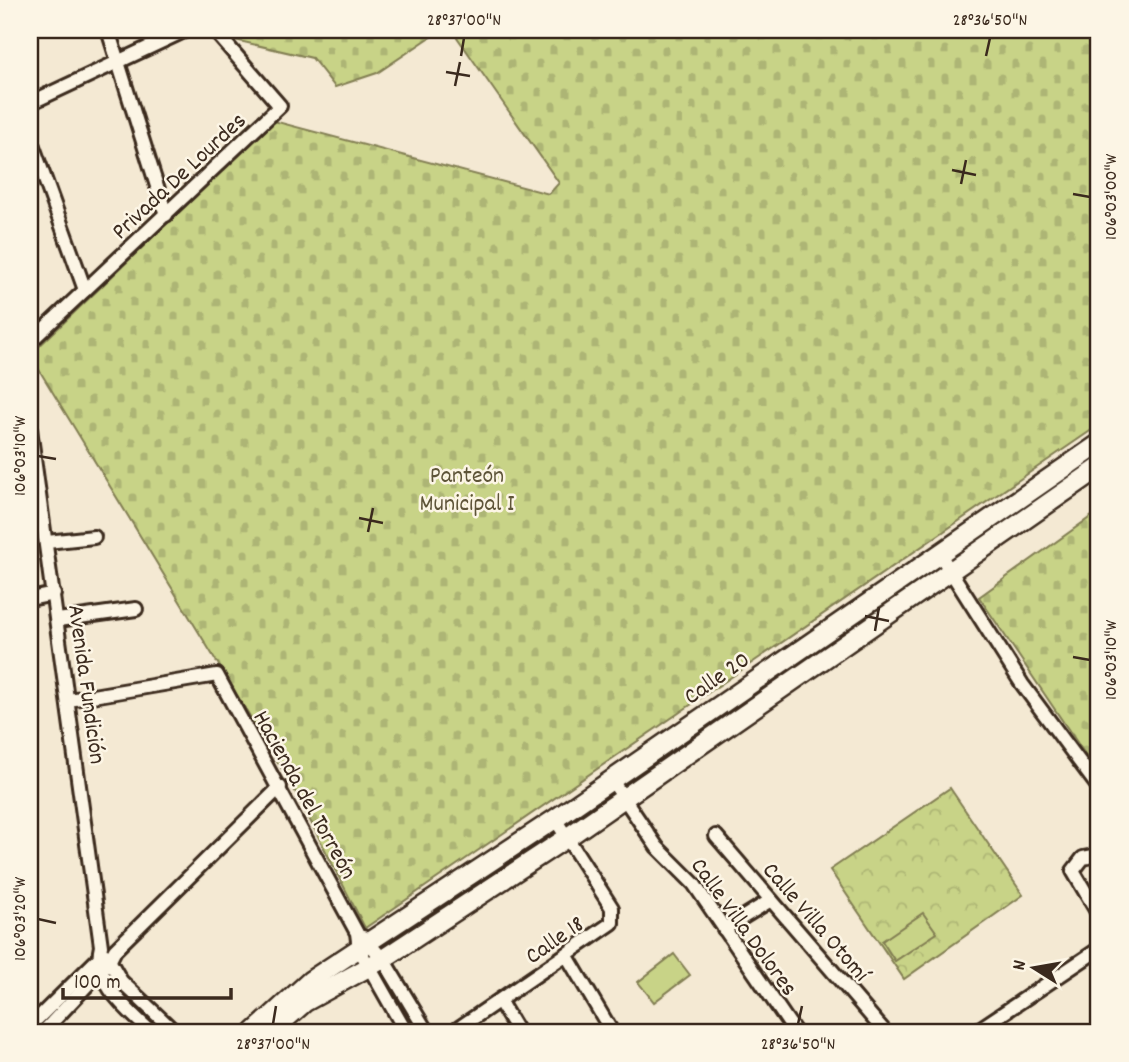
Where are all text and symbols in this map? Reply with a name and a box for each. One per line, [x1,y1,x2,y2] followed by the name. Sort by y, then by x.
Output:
[427,9,501,34] text: 28°37'00"N
[953,9,1027,34] text: 28°36'50"N
[105,106,255,249] street label: Privada De Lourdes
[1100,153,1125,240] text: 106°03'00"W
[9,415,34,496] text: 106°03'10"W
[420,460,515,522] park label: Panteón Municipal I
[57,602,113,766] street label: Avenida Fundición
[1100,619,1125,700] text: 106°03'10"W
[678,644,758,715] street label: Calle 20
[243,705,364,886] street label: Hacienda del Torreón
[681,852,804,1004] street label: Calle Villa Dolores
[753,856,877,992] street label: Calle Villa Otomí
[9,876,34,961] text: 106°03'20"W
[519,909,592,974] street label: Calle 18
[1000,932,1070,1002] north arrow
[63,957,231,1001] scale bar
[1007,958,1035,973] text: N
[74,969,121,999] text: 100 m
[236,1033,310,1058] text: 28°37'00"N
[761,1033,835,1058] text: 28°36'50"N

